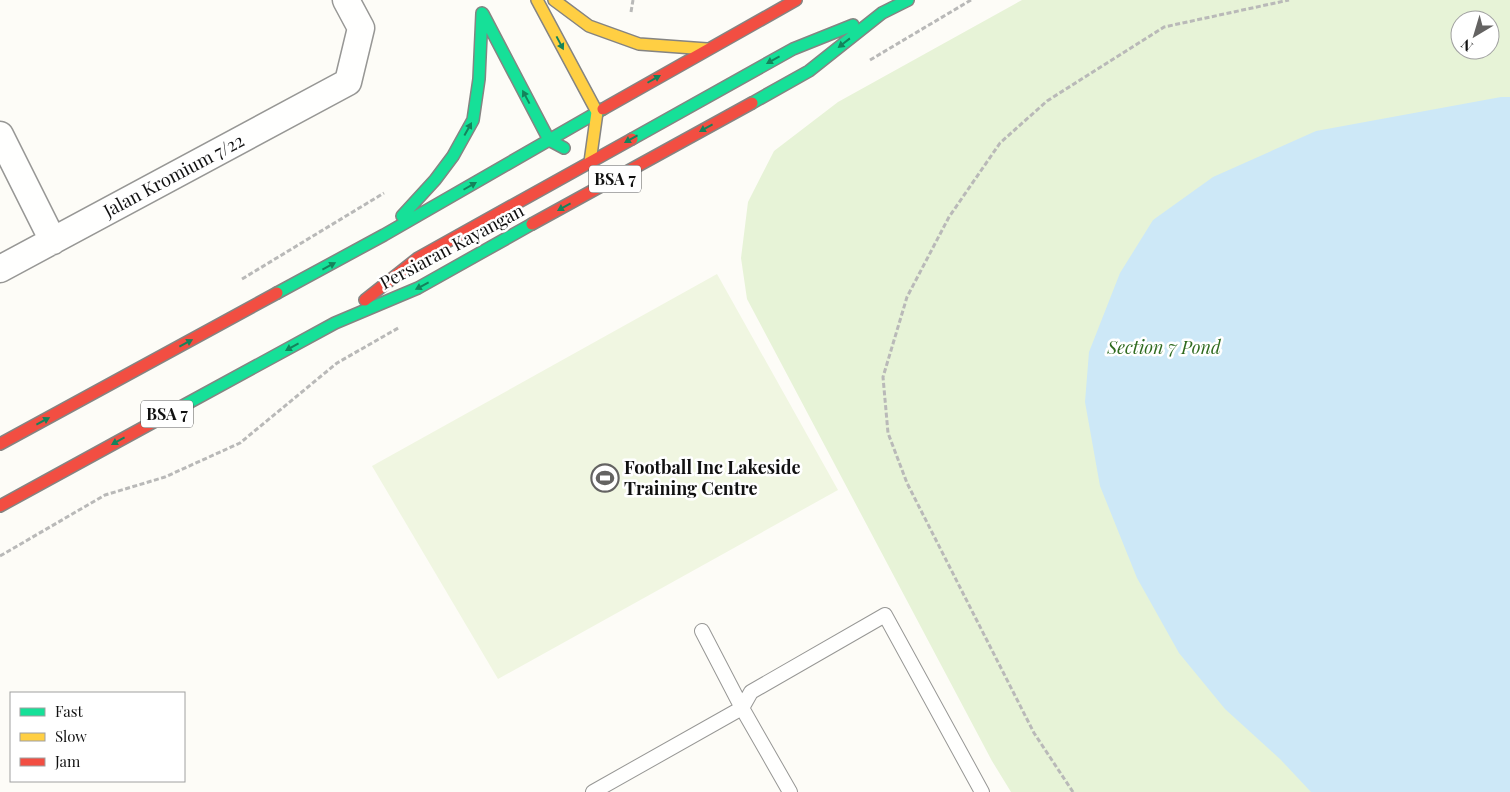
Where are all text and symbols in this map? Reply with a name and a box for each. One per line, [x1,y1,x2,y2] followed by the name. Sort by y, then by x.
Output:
[1450,10,1500,60] north arrow
[1457,35,1477,56] text: N
[556,36,564,50] one-way arrow
[838,38,851,49] one-way arrow
[766,56,781,64] one-way arrow
[648,74,661,83] one-way arrow
[522,90,530,104] one-way arrow
[464,121,472,136] one-way arrow
[699,124,713,133] one-way arrow
[98,128,248,223] street label: Jalan Kromium 7/22
[624,135,639,143] one-way arrow
[589,165,641,192] road number: BSA 7
[463,182,478,190] one-way arrow
[375,198,528,294] street label: Persiaran Kayangan
[557,203,571,211] one-way arrow
[321,262,336,270] one-way arrow
[414,282,429,290] one-way arrow
[1106,335,1222,359] park label: Section 7 Pond
[178,339,193,347] one-way arrow
[285,342,299,351] one-way arrow
[141,400,193,428] road number: BSA 7
[36,416,50,425] one-way arrow
[111,437,126,445] one-way arrow
[624,455,801,500] place label: Football Inc Lakeside Training Centre
[590,463,620,493] sports icon: Football Inc Lakeside Training Centre
[10,692,185,782] legend
[55,701,84,721] text: Fast
[55,726,87,746] text: Slow
[54,751,81,771] text: Jam

